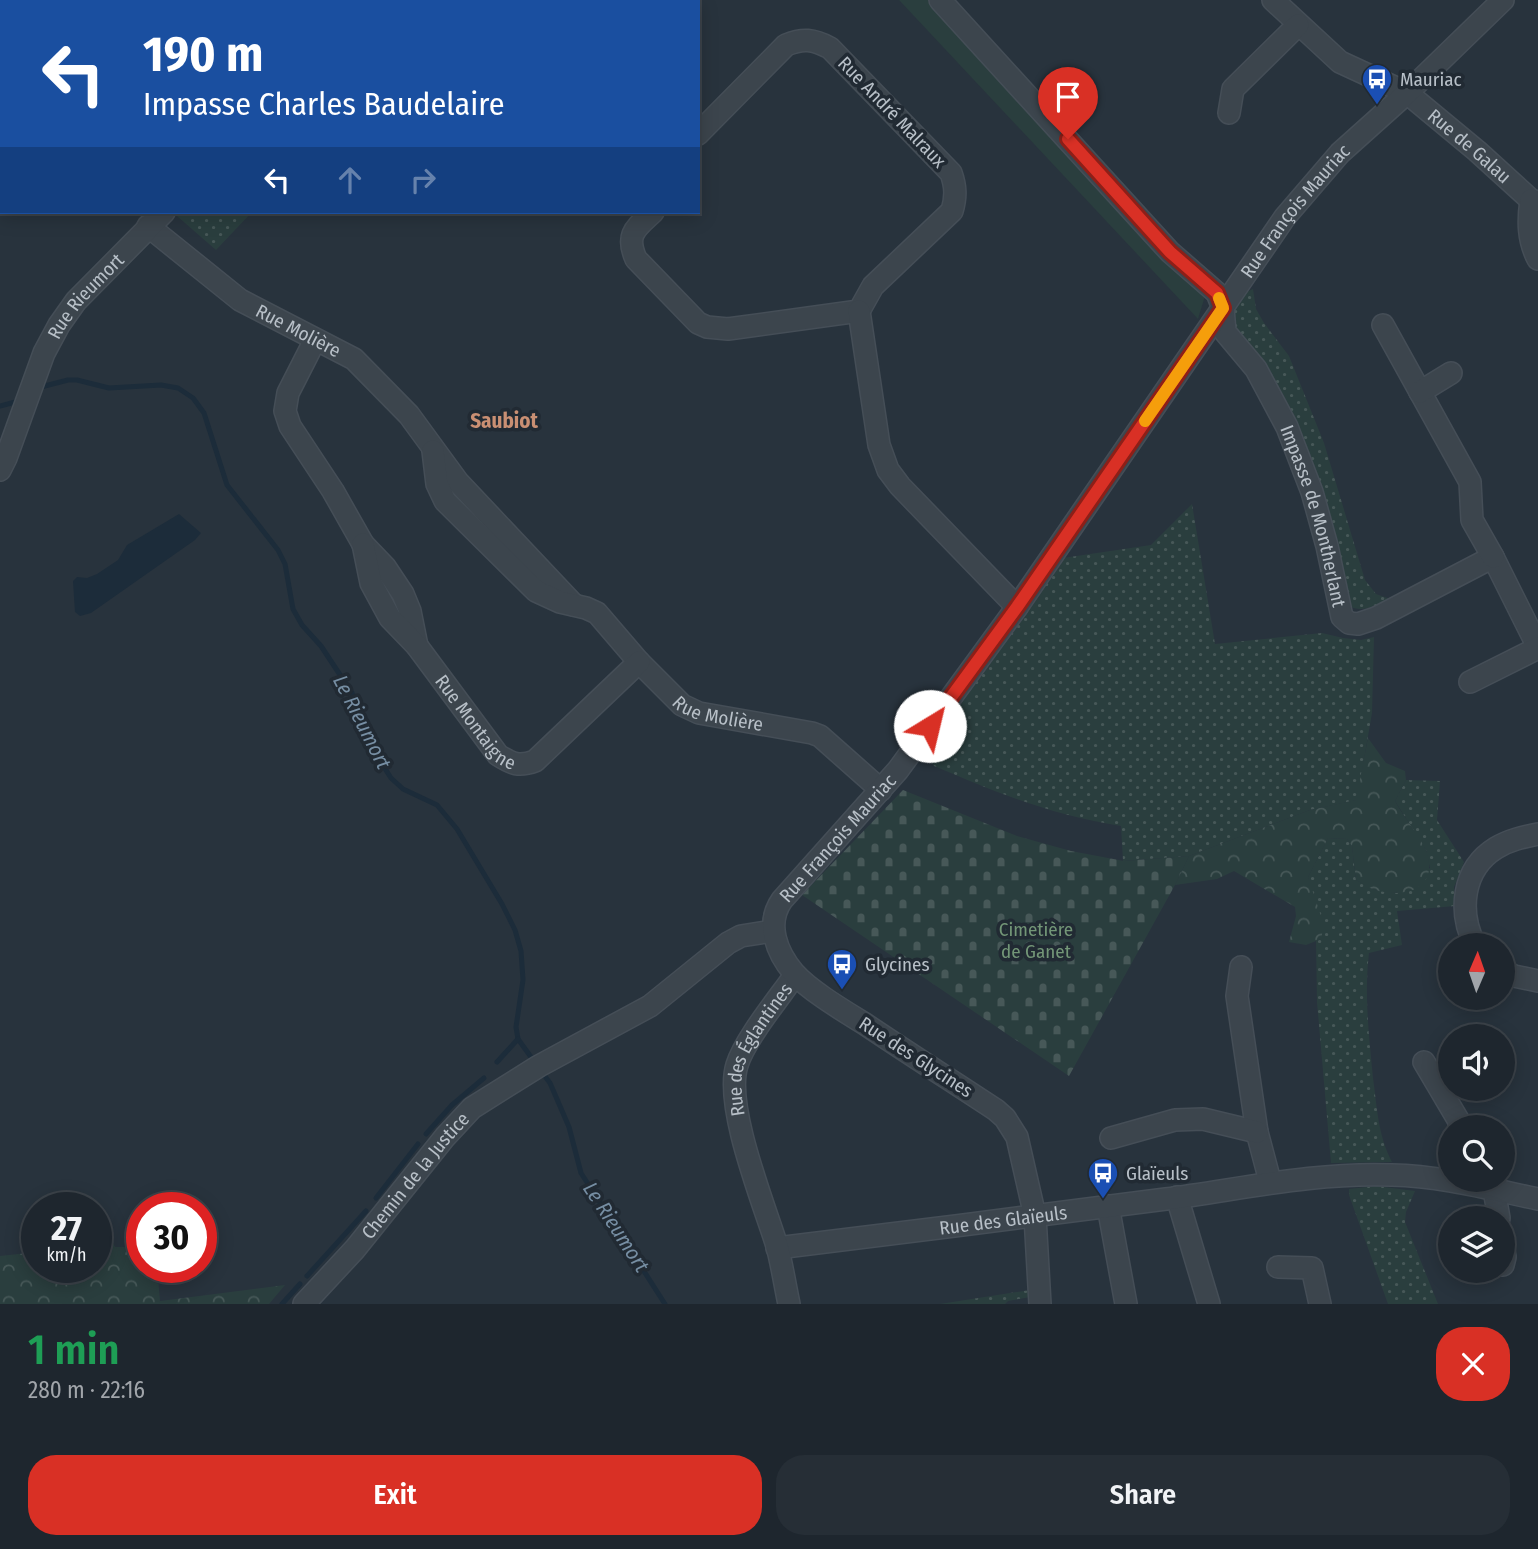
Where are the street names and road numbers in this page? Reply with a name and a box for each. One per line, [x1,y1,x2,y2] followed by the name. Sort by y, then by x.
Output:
[833,52,951,173] street label: Rue André Malraux
[1423,104,1516,188] street label: Rue de Galau
[1235,139,1354,282] street label: Rue François Mauriac
[42,248,129,343] street label: Rue Rieumort
[252,299,345,362] street label: Rue Molière
[1276,422,1351,610] street label: Impasse de Montherlant
[431,670,519,774] street label: Rue Montaigne
[668,691,765,736] street label: Rue Molière
[774,769,901,907] street label: Rue François Mauriac
[723,978,797,1118] street label: Rue des Églantines
[855,1012,977,1102] street label: Rue des Glycines
[356,1107,474,1243] street label: Chemin de la Justice
[938,1200,1068,1239] street label: Rue des Glaïeuls

